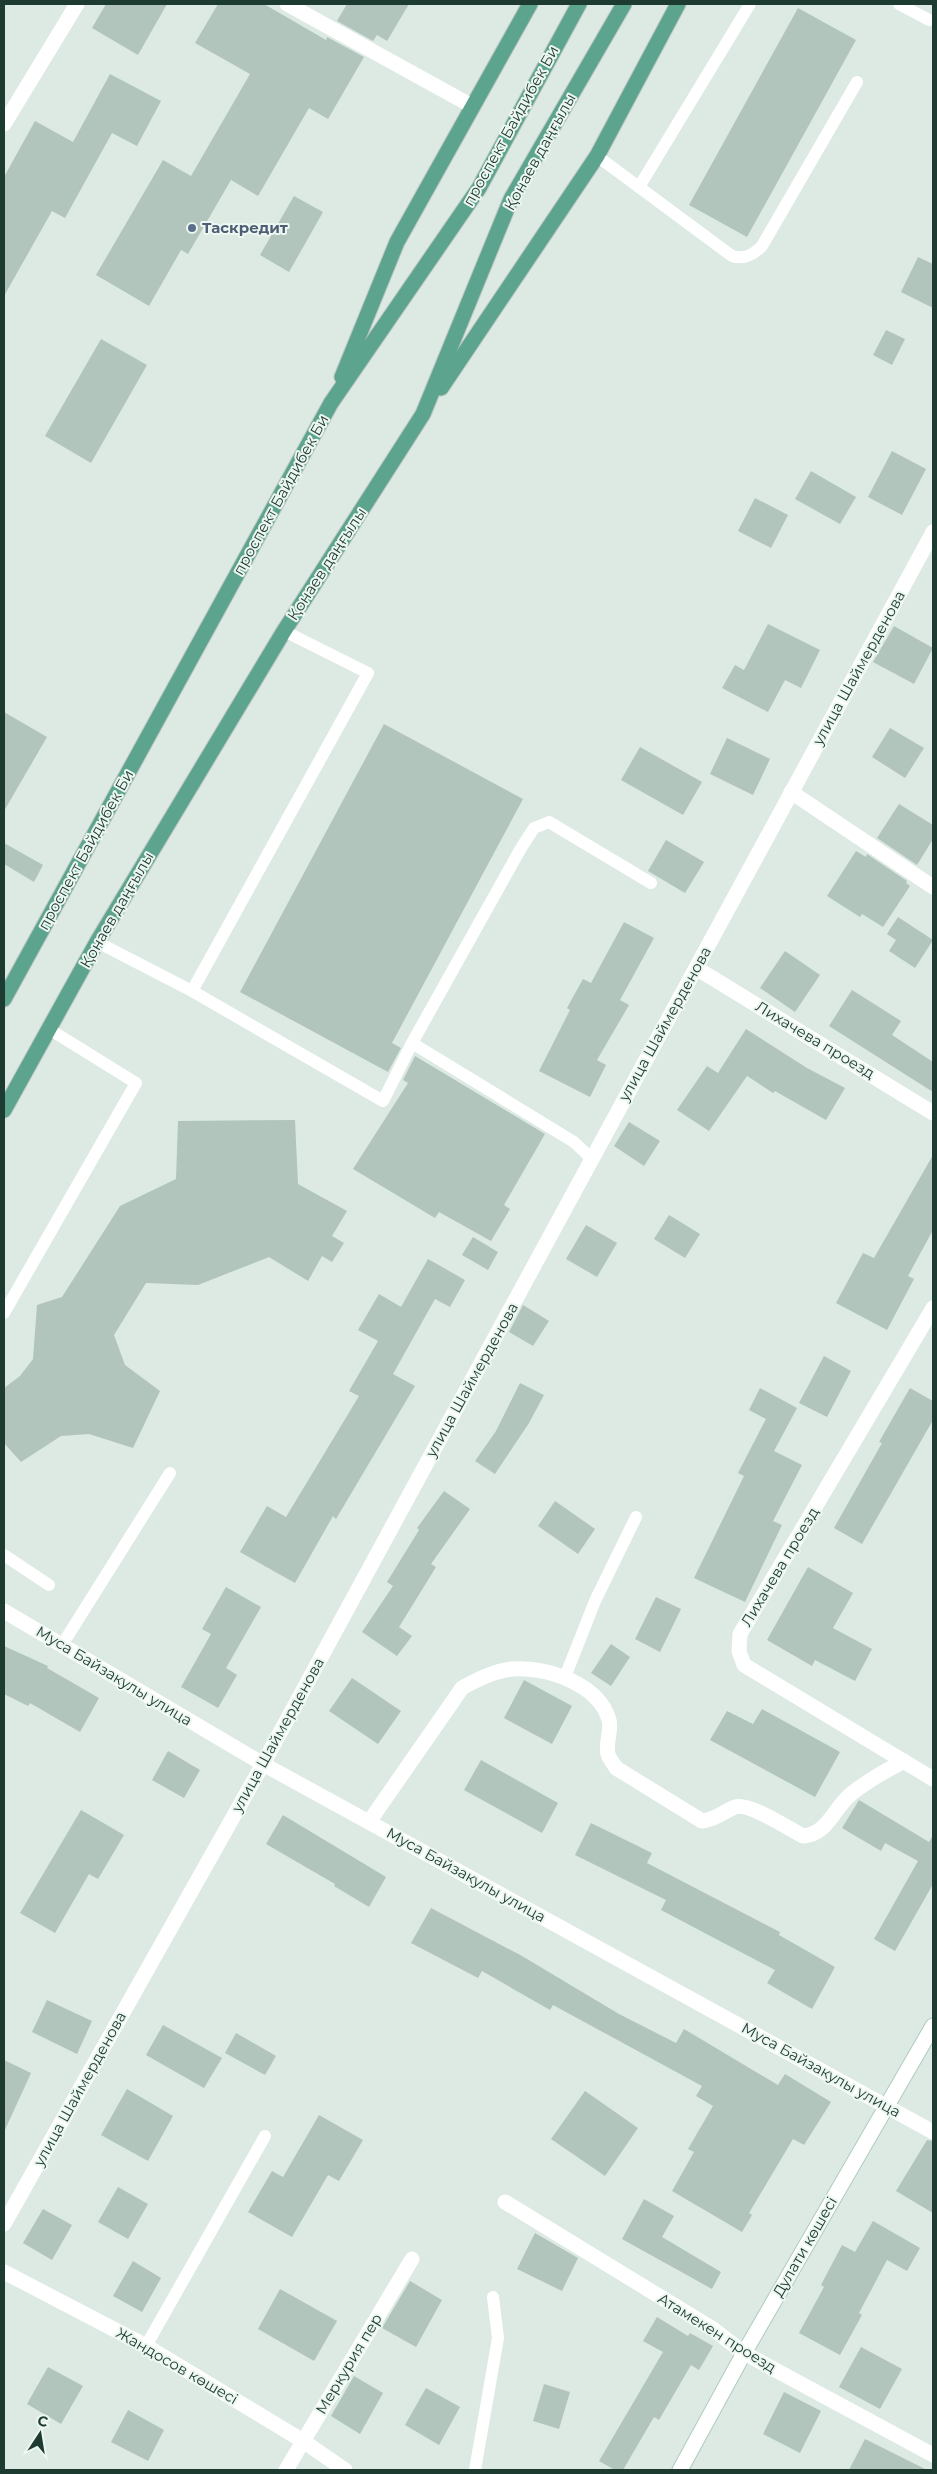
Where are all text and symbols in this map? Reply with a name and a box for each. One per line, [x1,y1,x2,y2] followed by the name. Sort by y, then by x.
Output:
[459,42,563,209] street label: проспект Байдибек Би
[500,90,580,214] street label: Қонаев даңғылы
[202,218,288,237] place label: Таскредит
[186,222,198,234] marker: Таскредит
[229,411,333,578] street label: проспект Байдибек Би
[283,504,370,624] street label: Қонаев даңғылы
[808,587,909,749] street label: улица Шаймерденова
[34,766,138,933] street label: проспект Байдибек Би
[76,848,158,971] street label: Қонаев даңғылы
[614,943,715,1105] street label: улица Шаймерденова
[752,997,878,1083] street label: Лихачева проезд
[421,1299,522,1461] street label: улица Шаймерденова
[737,1504,823,1630] street label: Лихачева проезд
[33,1621,196,1730] street label: Муса Байзакулы улица
[227,1654,328,1816] street label: улица Шаймерденова
[383,1823,549,1926] street label: Муса Байзакулы улица
[29,2008,130,2170] street label: улица Шаймерденова
[738,2018,904,2121] street label: Муса Байзакулы улица
[768,2193,841,2300] street label: Дулати көшесі
[654,2288,780,2377] street label: Атамекен проезд
[311,2310,386,2418] street label: Меркурия пер
[113,2323,242,2408] street label: Жандосов көшесі
[15,2409,65,2459] north arrow
[36,2411,50,2431] text: С

